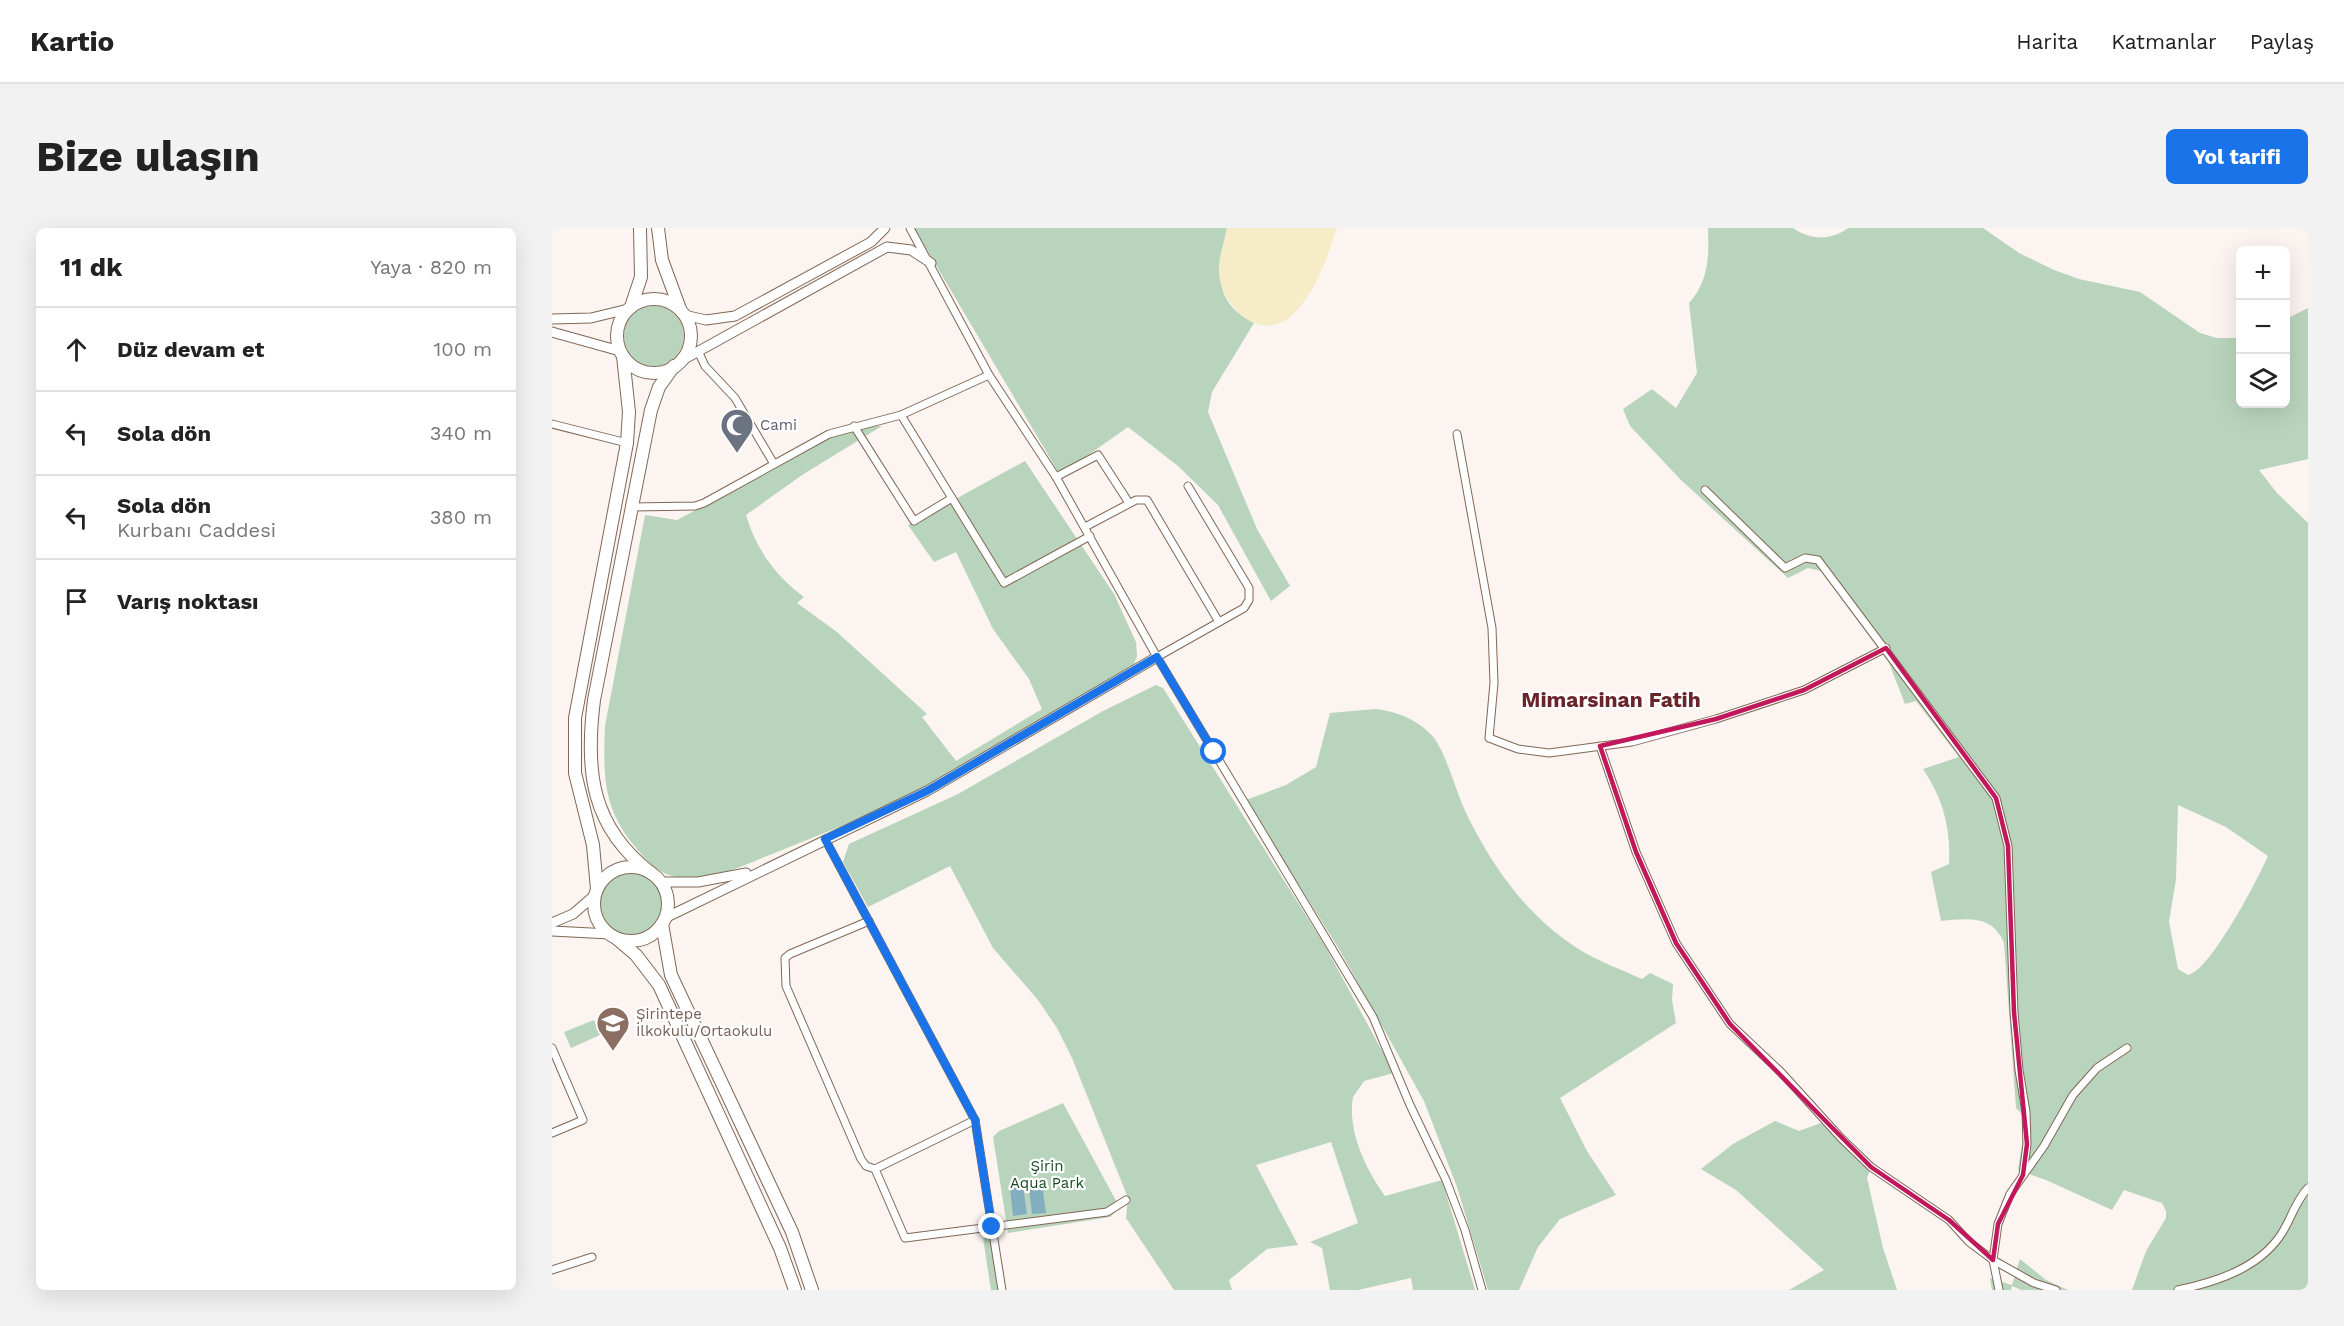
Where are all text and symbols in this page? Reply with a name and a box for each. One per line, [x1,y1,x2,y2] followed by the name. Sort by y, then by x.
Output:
[30,25,114,58] text: Kartio
[2016,29,2078,54] text: Harita
[2111,29,2217,54] text: Katmanlar
[2250,29,2314,54] text: Paylaş
[2166,129,2308,184] button: Yol tarifi
[36,132,260,181] text: Bize ulaşın
[2236,246,2290,408] map controls
[2236,246,2290,300] button: +
[60,252,122,282] text: 11 dk
[370,255,492,279] text: Yaya · 820 m
[2236,300,2290,354] button: −
[60,333,93,366] icon: ahead
[117,337,264,362] text: Düz devam et
[433,337,492,361] text: 100 m
[2236,354,2290,408] button: layers
[719,407,755,454] mosque icon: Cami
[760,416,797,434] place label: Cami
[60,417,93,450] icon: left
[117,421,211,446] text: Sola dön
[430,421,492,445] text: 340 m
[117,493,211,518] text: Sola dön
[60,501,93,534] icon: left
[430,505,492,529] text: 380 m
[117,518,276,542] text: Kurbanı Caddesi
[60,585,93,618] icon: arrive
[117,589,259,614] text: Varış noktası
[1521,687,1701,712] district label: Mimarsinan Fatih
[1200,738,1226,764] route start
[595,1005,631,1052] school or university icon: Şirintepe İlkokulu/Ortaokulu
[636,1005,772,1040] place label: Şirintepe İlkokulu/Ortaokulu
[1010,1157,1084,1192] park label: Şirin Aqua Park
[978,1213,1004,1239] route end

